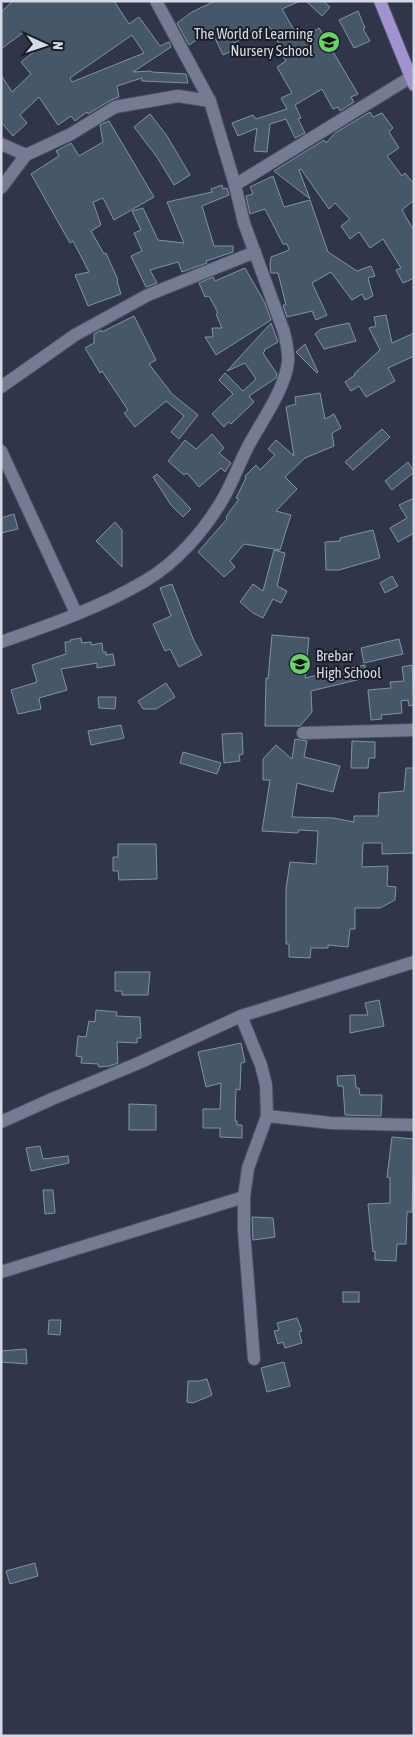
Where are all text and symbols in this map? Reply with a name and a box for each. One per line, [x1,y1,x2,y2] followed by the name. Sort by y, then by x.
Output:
[20,20,70,70] north arrow
[194,25,314,59] place label: The World of Learning Nursery School
[317,30,341,54] school or university icon: The World of Learning Nursery School
[50,41,66,50] text: N
[316,647,381,681] place label: Brebar High School
[288,652,312,676] school or university icon: Brebar High School

